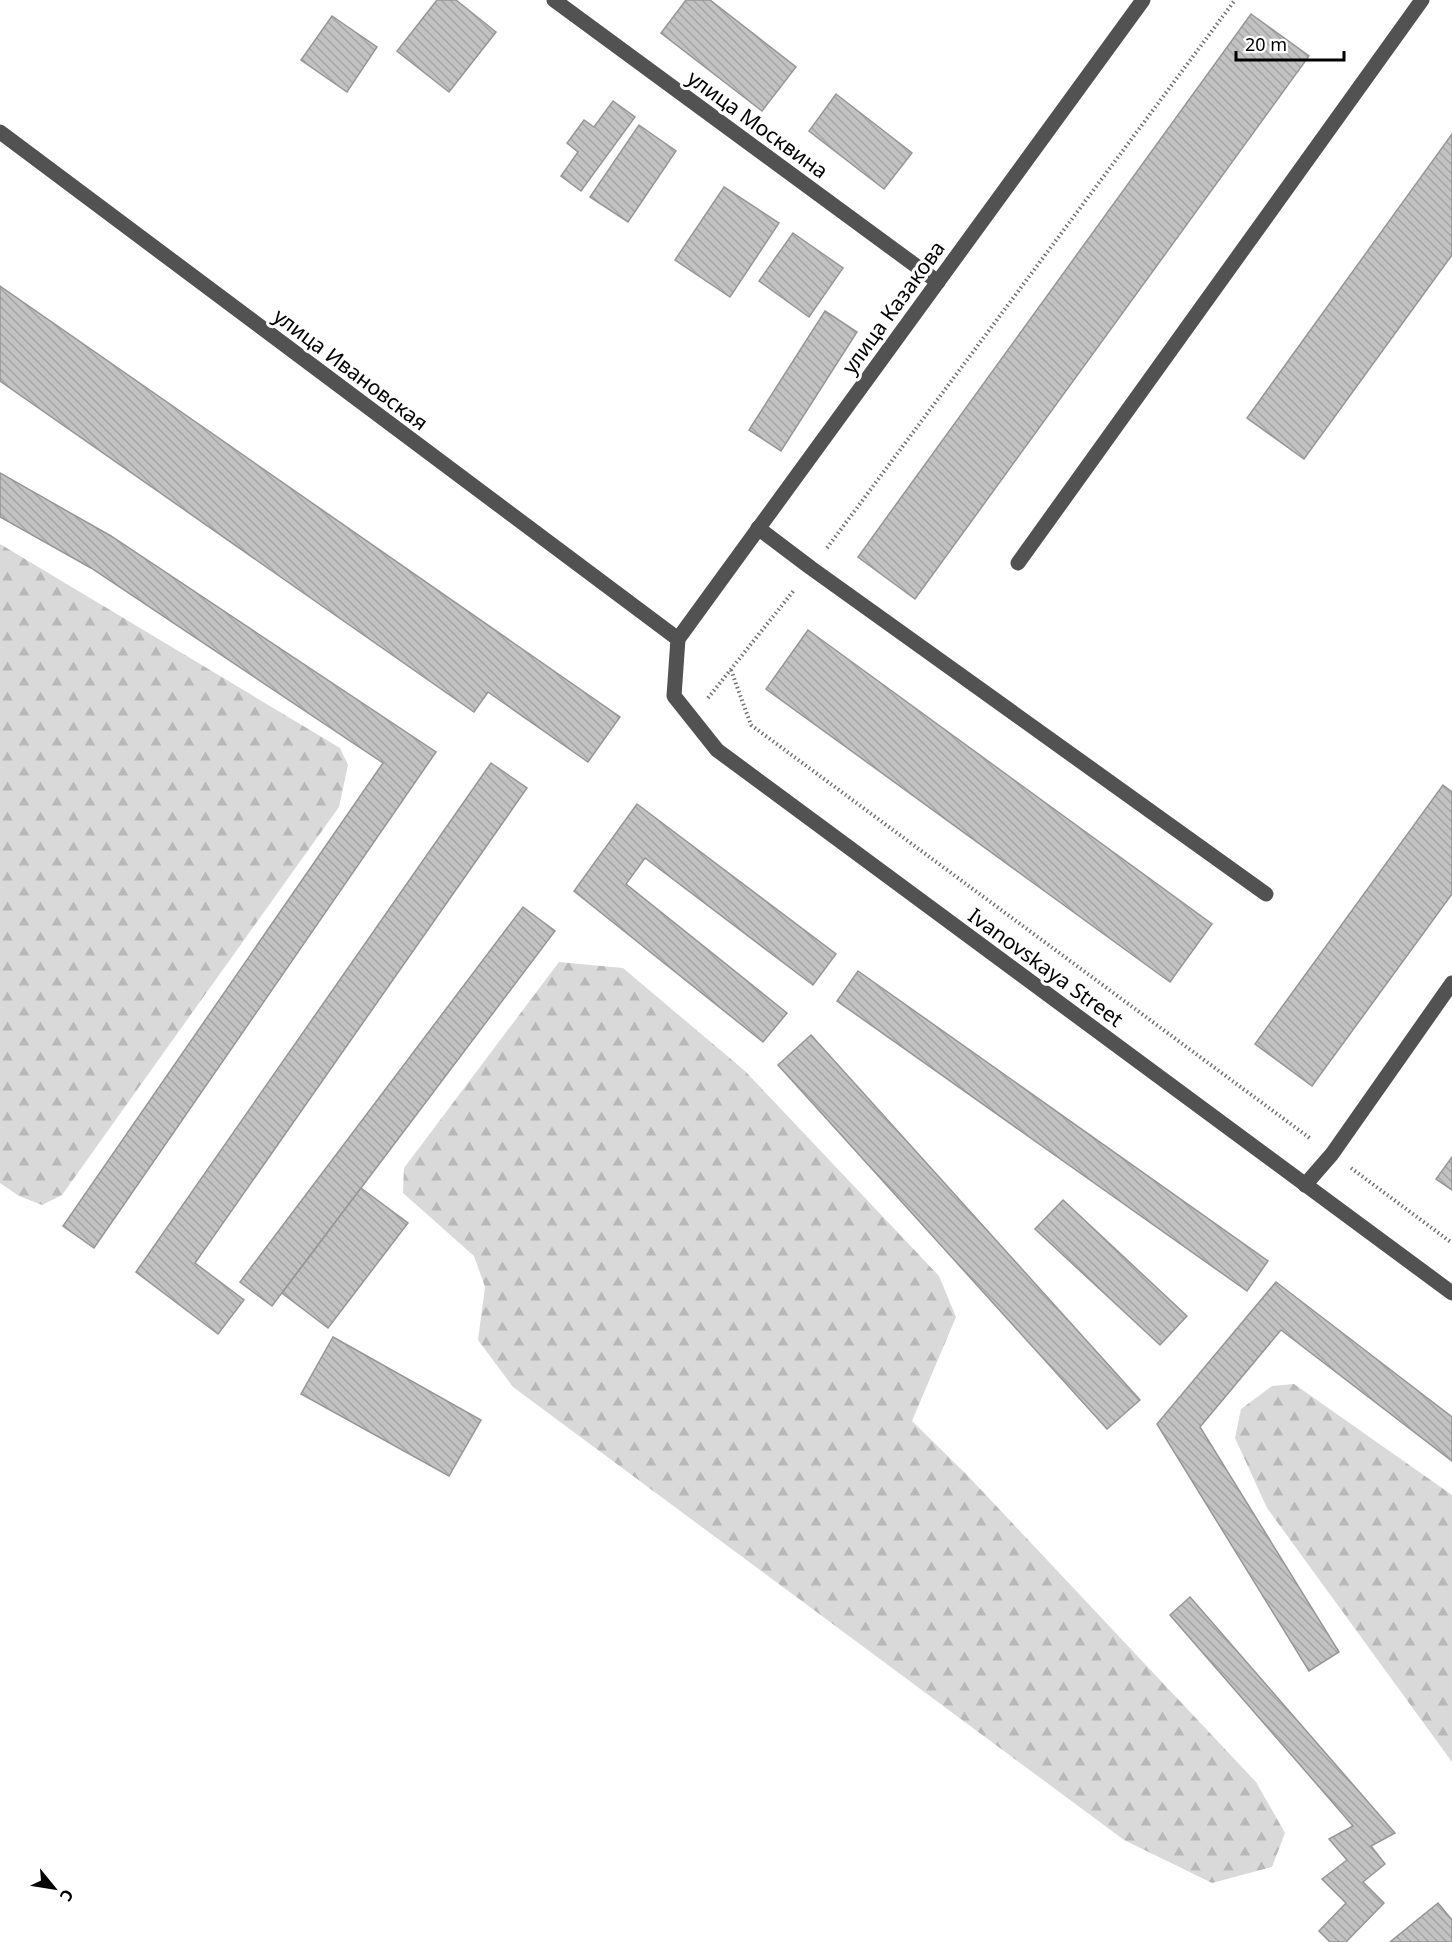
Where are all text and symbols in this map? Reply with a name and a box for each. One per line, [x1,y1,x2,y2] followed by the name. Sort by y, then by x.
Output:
[1236,24,1344,62] scale bar
[1245,32,1287,56] text: 20 m
[682,63,834,185] street label: улица Москвина
[835,235,951,379] street label: улица Казакова
[268,302,434,436] street label: улица Ивановская
[963,901,1129,1033] street label: Ivanovskaya Street
[24,1858,84,1918] north arrow
[55,1886,79,1905] text: С

